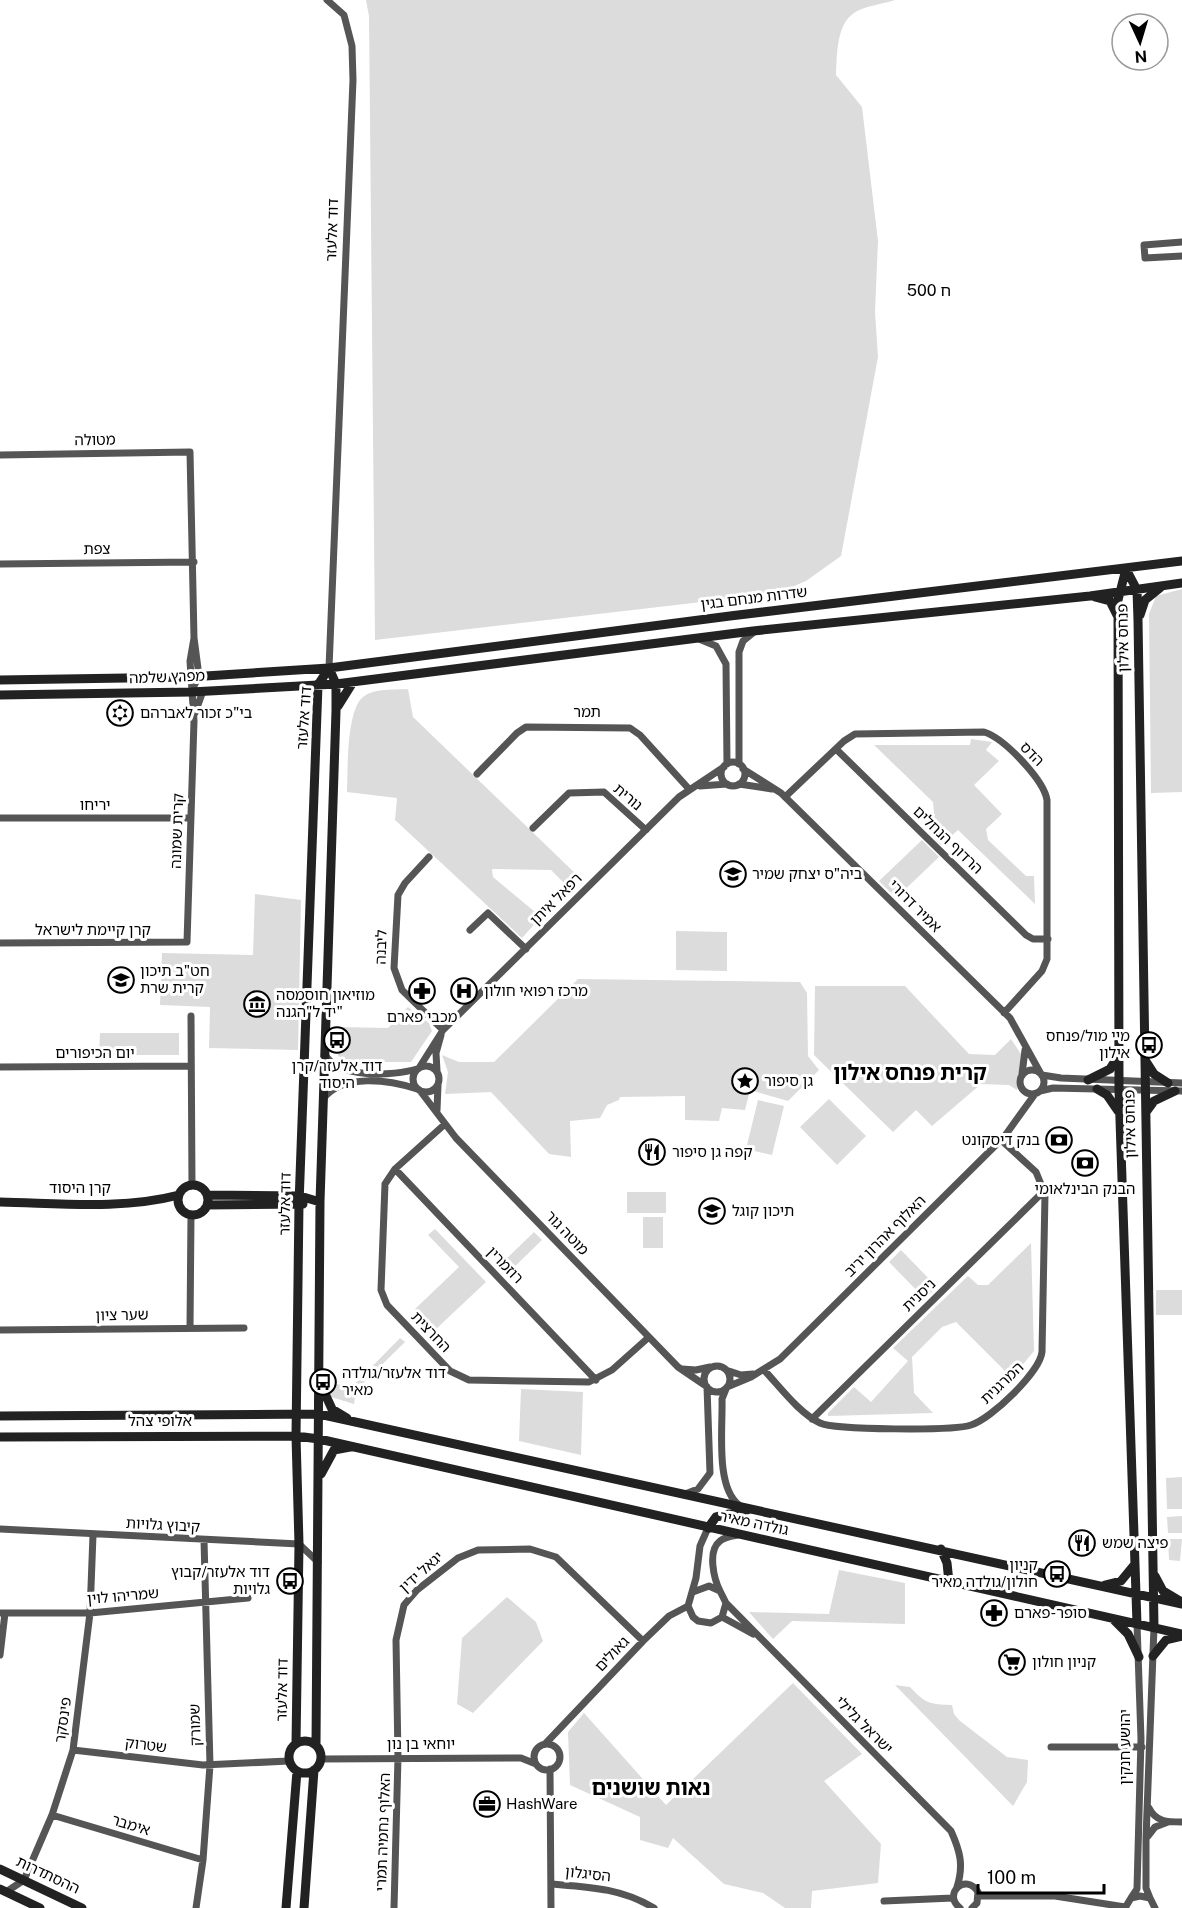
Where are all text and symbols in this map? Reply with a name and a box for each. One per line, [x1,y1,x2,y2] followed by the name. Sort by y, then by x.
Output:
[1110,12,1170,72] north arrow
[1134,47,1148,66] text: N
[322,198,341,262] street label: דוד אלעזר
[907,281,951,300] district label: ח 500
[74,431,116,448] street label: מטולה
[83,540,111,557] street label: צפת
[700,583,808,612] street label: שדרות מנחם בגין
[1113,603,1132,673] street label: פנחס אילון
[129,667,205,686] street label: מפרץ שלמה
[293,686,314,750] street label: דוד אלעזר
[105,698,135,728] synagogue icon: בי"כ זכור לאברהם
[573,703,601,720] street label: תמר
[140,704,253,721] place label: בי"כ זכור לאברהם
[1017,738,1048,769] street label: הדס
[610,780,646,814] street label: נורית
[167,793,186,869] street label: קרית שמונה
[80,796,110,813] street label: יריחו
[910,802,987,877] street label: הרדוף הנחלים
[718,859,748,889] school or university icon: ביה"ס יצחק שמיר
[752,865,863,882] place label: ביה"ס יצחק שמיר
[526,869,585,928] street label: רפאל איתן
[886,876,945,935] street label: אמיר דרורי
[35,921,151,938] street label: קרן קיימת לישראל
[371,929,390,965] street label: ליבנה
[140,962,210,996] place label: חט"ב תיכון קרית שרת
[106,965,136,995] school or university icon: חט"ב תיכון קרית שרת
[407,976,437,1006] pharmacy icon: מכבי פארם
[449,976,479,1006] hospital icon: מרכז רפואי חולון
[484,982,588,999] place label: מרכז רפואי חולון
[276,986,375,1020] place label: מוזיאון חוסמסה יד ל"הגנה"
[242,989,272,1019] museum icon: מוזיאון חוסמסה יד ל"הגנה"
[387,1008,457,1025] place label: מכבי פארם
[322,1025,352,1055] bus stop icon: דוד אלעזר/קרן היסוד
[1046,1027,1130,1061] place label: מיי מול/פנחס אילון
[1134,1030,1164,1060] bus stop icon: מיי מול/פנחס אילון
[55,1044,135,1061] street label: יום הכיפורים
[292,1057,382,1091] place label: דוד אלעזר/קרן היסוד
[833,1060,987,1085] district label: קרית פנחס אילון
[730,1066,760,1096] place icon: גן סיפור
[764,1072,814,1089] place label: גן סיפור
[1120,1089,1139,1159] street label: פנחס אילון
[1044,1125,1074,1155] bank icon: בנק דיסקונט
[962,1131,1040,1148] place label: בנק דיסקונט
[637,1137,667,1167] restaurant icon: קפה גן סיפור
[672,1143,753,1160] place label: קפה גן סיפור
[1070,1148,1100,1178] bank icon: הבנק הבינלאומי
[275,1172,294,1236] street label: דוד אלעזר
[49,1179,111,1196] street label: קרן היסוד
[1035,1180,1135,1197] place label: הבנק הבינלאומי
[840,1191,929,1280] street label: האלוף אהרון יריב
[697,1196,727,1226] school or university icon: תיכון קוגל
[732,1202,794,1219] place label: תיכון קוגל
[542,1207,592,1258] street label: מוטה גור
[484,1243,527,1287] street label: רוזמרין
[899,1275,939,1314] street label: ניסנית
[95,1306,149,1323] street label: שער ציון
[408,1308,455,1355] street label: החרצית
[977,1358,1026,1407] street label: המרגנית
[342,1364,446,1398] place label: דוד אלעזר/גולדה מאיר
[308,1367,338,1397] bus stop icon: דוד אלעזר/גולדה מאיר
[128,1412,192,1429] street label: אלופי צהל
[718,1507,790,1538] street label: גולדה מאיר
[125,1514,201,1535] street label: קיבוץ גלויות
[1067,1528,1097,1558] restaurant icon: פיצה שמש
[1102,1534,1169,1551] place label: פיצה שמש
[395,1548,446,1596] street label: יגאל ידין
[931,1556,1038,1590] place label: קניון חולון/גולדה מאיר
[1042,1559,1072,1589] bus stop icon: קניון חולון/גולדה מאיר
[171,1563,270,1597] place label: דוד אלעזר/קבוץ גלויות
[275,1566,305,1596] bus stop icon: דוד אלעזר/קבוץ גלויות
[86,1584,160,1607] street label: שמריהו לוין
[979,1598,1009,1628] pharmacy icon: סופר-פארם
[1014,1604,1087,1621] place label: סופר-פארם
[591,1632,632,1675] street label: גאולים
[997,1647,1027,1677] supermarket icon: קניון חולון
[1032,1653,1096,1670] place label: קניון חולון
[272,1658,291,1722] street label: דוד אלעזר
[832,1693,896,1757] street label: ישראל גלילי
[51,1696,74,1744] street label: פינסקר
[185,1704,204,1747] street label: שמורק
[1116,1709,1133,1785] street label: יהושע חנקין
[124,1734,168,1755] street label: שטרוק
[387,1735,455,1752] street label: יוחאי בן נון
[372,1772,393,1892] street label: האלוף נחמיה תמרי
[591,1775,711,1800] district label: נאות שושנים
[472,1789,502,1819] office icon: HashWare
[506,1795,577,1812] place label: HashWare
[110,1811,152,1838] street label: אימבר
[14,1852,83,1897] street label: ההסתדרות
[978,1857,1104,1895] scale bar
[564,1863,612,1884] street label: הסיגלון
[987,1867,1036,1888] text: 100 m

